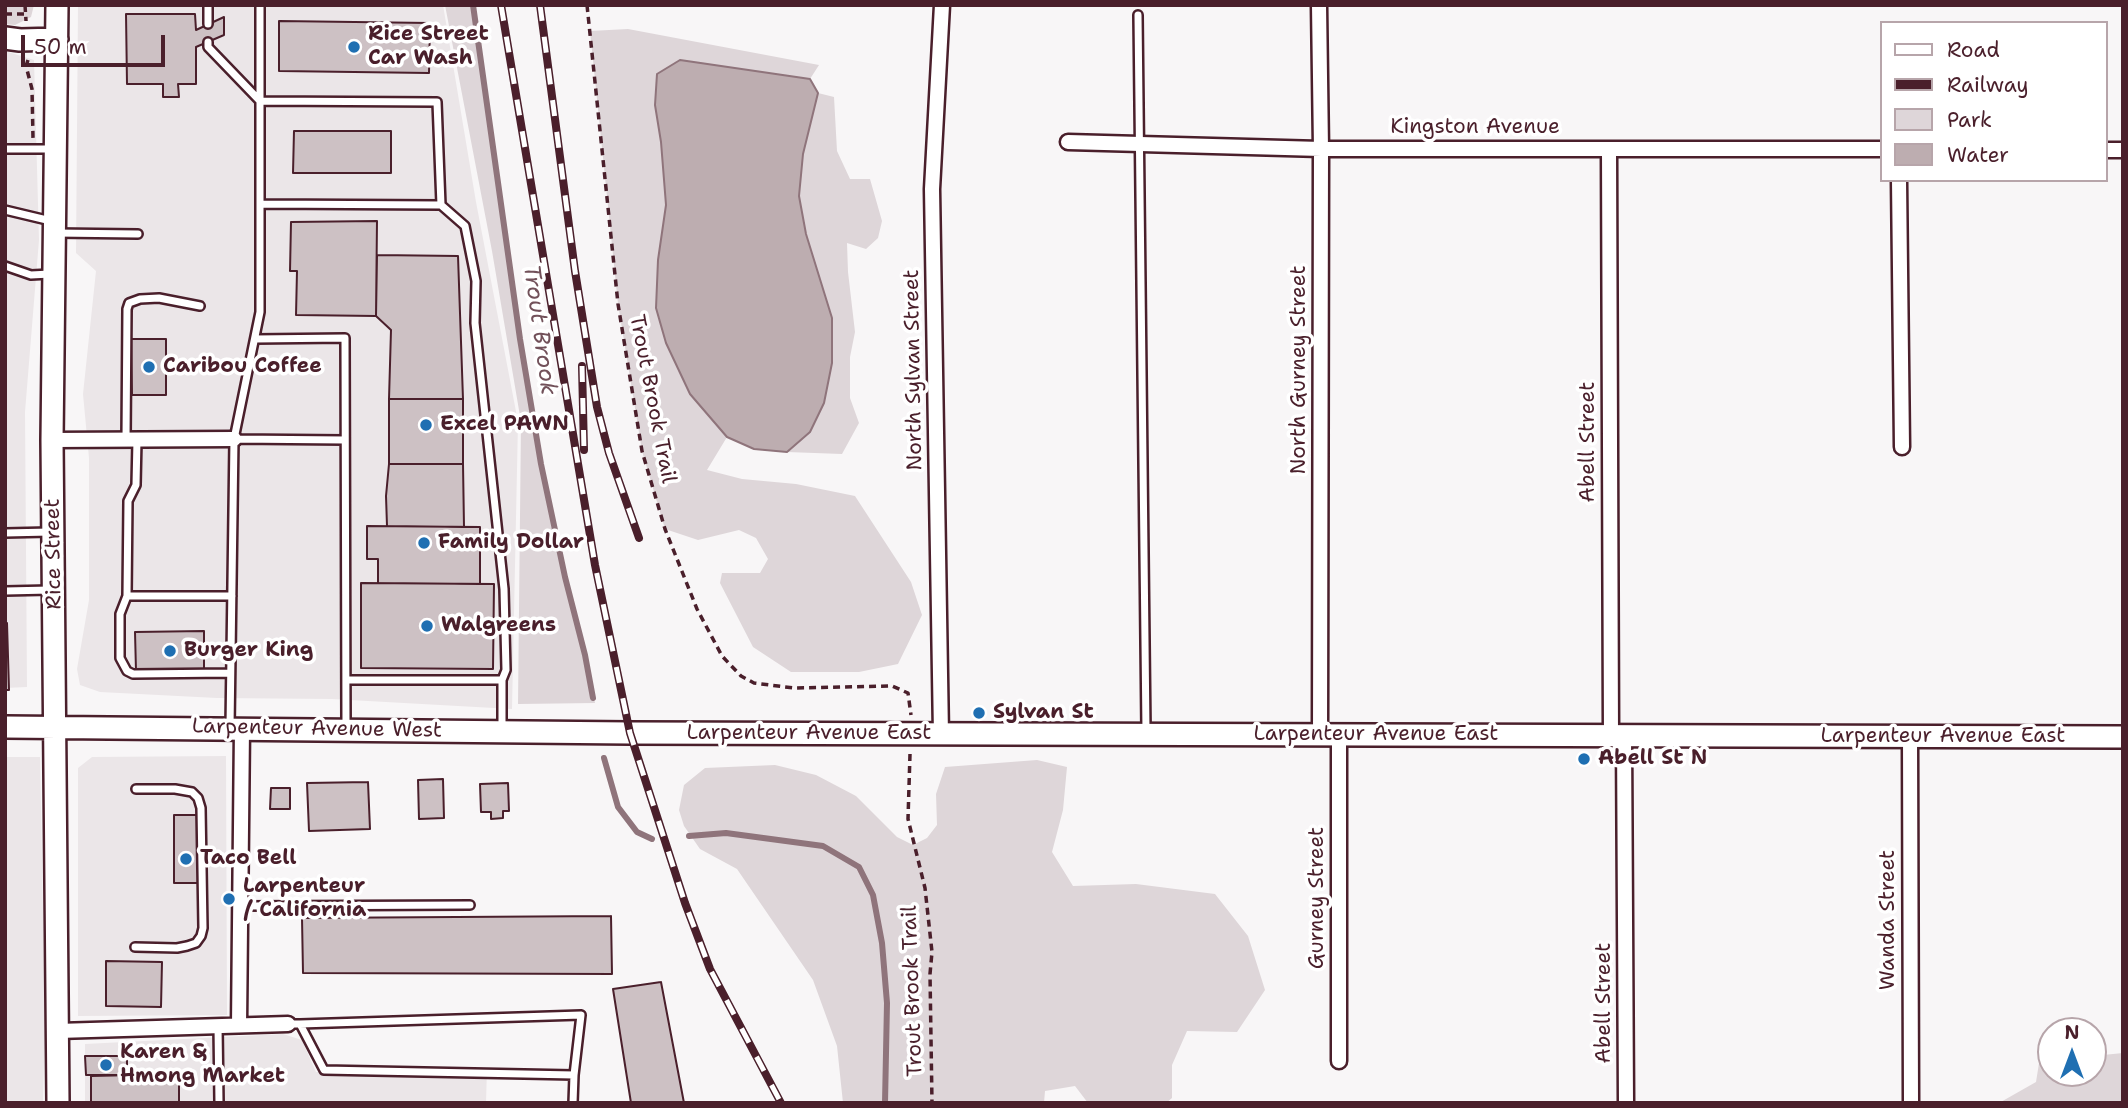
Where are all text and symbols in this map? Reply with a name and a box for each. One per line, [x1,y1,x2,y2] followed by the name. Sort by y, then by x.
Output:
[24,21,168,65] scale bar
[1880,21,2107,182] legend
[368,22,489,72] place label: Rice Street Car Wash
[34,33,87,61] text: 50 m
[1947,36,2000,64] text: Road
[346,39,362,55] marker: Rice Street Car Wash
[1947,71,2029,99] text: Railway
[1947,106,1992,134] text: Park
[1390,115,1560,141] street label: Kingston Avenue
[1947,141,2009,169] text: Water
[516,263,562,397] water label: Trout Brook
[1287,265,1313,475] street label: North Gurney Street
[900,269,928,471] street label: North Sylvan Street
[623,312,681,486] street label: Trout Brook Trail
[163,354,322,380] place label: Caribou Coffee
[141,359,157,375] marker: Caribou Coffee
[1576,382,1602,502] street label: Abell Street
[440,412,569,438] place label: Excel PAWN
[418,417,434,433] marker: Excel PAWN
[40,498,68,610] street label: Rice Street
[438,530,584,556] place label: Family Dollar
[416,535,432,551] marker: Family Dollar
[441,613,556,639] place label: Walgreens
[419,618,435,634] marker: Walgreens
[184,638,313,664] place label: Burger King
[162,643,178,659] marker: Burger King
[993,700,1094,726] place label: Sylvan St
[971,705,987,721] marker: Sylvan St
[192,714,442,744] street label: Larpenteur Avenue West
[686,721,932,747] street label: Larpenteur Avenue East
[1253,722,1499,748] street label: Larpenteur Avenue East
[1820,724,2066,750] street label: Larpenteur Avenue East
[1598,746,1707,772] place label: Abell St N
[1576,751,1592,767] marker: Abell St N
[1305,827,1331,969] street label: Gurney Street
[200,846,296,872] place label: Taco Bell
[1876,850,1902,990] street label: Wanda Street
[178,851,194,867] marker: Taco Bell
[243,874,366,924] place label: Larpenteur / California
[221,891,237,907] marker: Larpenteur / California
[897,905,929,1077] street label: Trout Brook Trail
[1592,943,1618,1063] street label: Abell Street
[2037,1017,2107,1087] north arrow
[2064,1020,2080,1045] text: N
[120,1040,285,1090] place label: Karen & Hmong Market
[98,1057,114,1073] marker: Karen & Hmong Market

